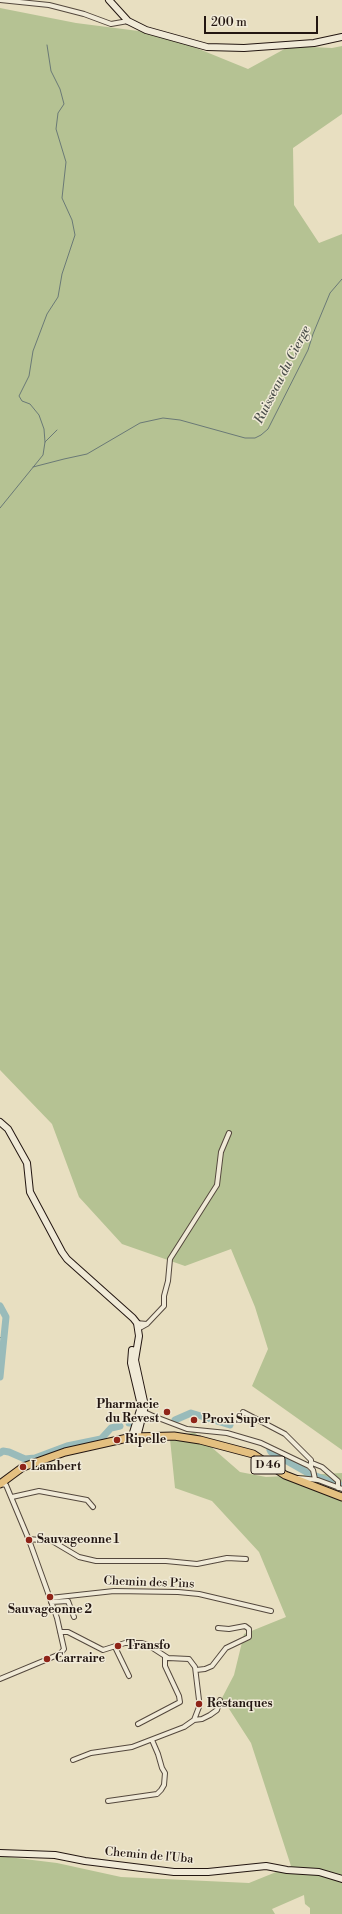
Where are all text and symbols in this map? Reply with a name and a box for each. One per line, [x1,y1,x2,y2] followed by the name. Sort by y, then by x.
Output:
[206,8,320,34] scale bar
[211,15,247,30] text: 200 m
[252,323,314,427] water label: Ruisseau du Cierge
[96,1398,159,1426] place label: Pharmacie du Revest
[162,1407,172,1417] marker: Pharmacie du Revest
[202,1413,270,1427] place label: Proxi Super
[189,1415,199,1425] marker: Proxi Super
[125,1433,166,1447] place label: Ripelle
[112,1435,122,1445] marker: Ripelle
[251,1456,285,1474] road number: D 46
[31,1460,81,1474] place label: Lambert
[18,1462,28,1472] marker: Lambert
[37,1533,119,1547] place label: Sauvageonne 1
[24,1535,34,1545] marker: Sauvageonne 1
[103,1574,195,1592] street label: Chemin des Pins
[45,1592,55,1602] marker: Sauvageonne 2
[8,1603,92,1617] place label: Sauvageonne 2
[126,1639,170,1653] place label: Transfo
[113,1641,123,1651] marker: Transfo
[55,1652,105,1666] place label: Carraire
[42,1654,52,1664] marker: Carraire
[207,1697,273,1711] place label: Restanques
[194,1699,204,1709] marker: Restanques
[104,1845,194,1867] street label: Chemin de l'Uba

